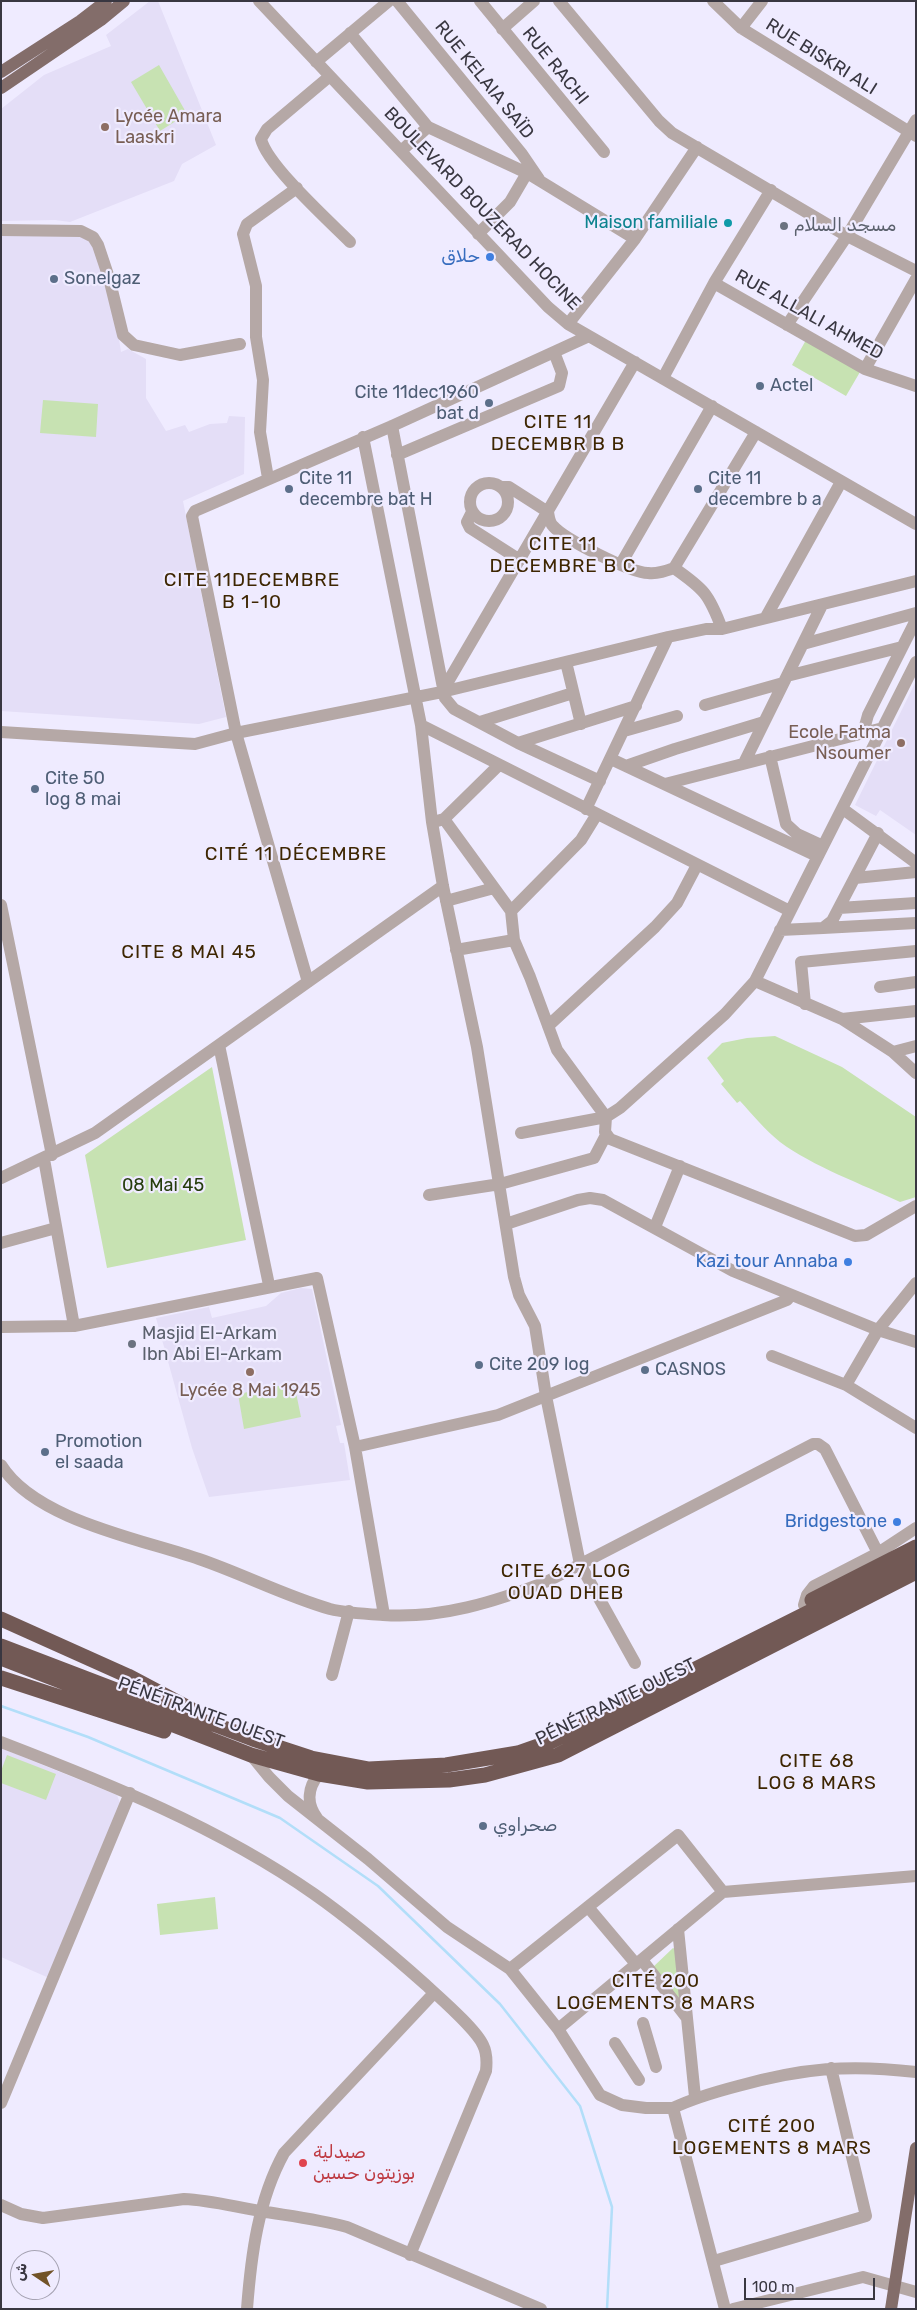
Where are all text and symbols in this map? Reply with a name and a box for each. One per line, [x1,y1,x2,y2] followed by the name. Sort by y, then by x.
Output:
[761,14,881,100] street label: RUE BISKRI ALI
[430,17,538,143] street label: RUE KELAIA SAÏD
[517,23,593,109] street label: RUE RACHI
[379,103,585,315] street label: BOULEVARD BOUZERAD HOCINE
[115,106,222,148] place label: Lycée Amara Laaskri
[99,121,111,133] marker: Lycée Amara Laaskri
[584,212,718,234] place label: Maison familiale
[794,215,896,237] place label: مسجد السلام
[722,217,734,229] marker: Maison familiale
[778,220,790,232] marker: مسجد السلام
[441,246,480,268] place label: حلاق
[484,251,496,263] marker: حلاق
[731,265,887,365] street label: RUE ALLALI AHMED
[64,268,141,290] place label: Sonelgaz
[48,273,60,285] marker: Sonelgaz
[770,375,813,397] place label: Actel
[754,380,766,392] marker: Actel
[355,382,479,424] place label: Cite 11dec1960 bat d
[483,397,495,409] marker: Cite 11dec1960 bat d
[489,412,627,456] district label: CITE 11 DECEMBR B B
[299,468,433,510] place label: Cite 11 decembre bat H
[708,468,822,510] place label: Cite 11 decembre b a
[283,483,295,495] marker: Cite 11 decembre bat H
[692,483,704,495] marker: Cite 11 decembre b a
[488,534,638,578] district label: CITE 11 DECEMBRE B C
[162,570,342,614] district label: CITE 11DECEMBRE B 1-10
[788,722,891,764] place label: Ecole Fatma Nsoumer
[895,737,907,749] marker: Ecole Fatma Nsoumer
[45,768,121,811] place label: Cite 50 log 8 mai
[29,783,41,795] marker: Cite 50 log 8 mai
[203,844,389,866] district label: CITÉ 11 DÉCEMBRE
[120,942,258,964] district label: CITE 8 MAI 45
[122,1175,204,1197] park label: 08 Mai 45
[696,1251,838,1273] place label: Kazi tour Annaba
[842,1256,854,1268] marker: Kazi tour Annaba
[142,1323,282,1366] place label: Masjid El-Arkam Ibn Abi El-Arkam
[126,1338,138,1350] marker: Masjid El-Arkam Ibn Abi El-Arkam
[489,1354,589,1376] place label: Cite 209 log
[473,1359,485,1371] marker: Cite 209 log
[655,1359,726,1381] place label: CASNOS
[639,1364,651,1376] marker: CASNOS
[244,1366,256,1378] marker: Lycée 8 Mai 1945
[179,1380,321,1402] place label: Lycée 8 Mai 1945
[55,1431,142,1474] place label: Promotion el saada
[39,1446,51,1458] marker: Promotion el saada
[785,1511,887,1533] place label: Bridgestone
[891,1516,903,1528] marker: Bridgestone
[499,1561,633,1605] district label: CITE 627 LOG OUAD DHEB
[532,1654,700,1750] street label: PÉNÉTRANTE OUEST
[115,1673,287,1753] street label: PÉNÉTRANTE OUEST
[756,1751,878,1795] district label: CITE 68 LOG 8 MARS
[493,1815,557,1837] place label: صحراوي
[477,1820,489,1832] marker: صحراوي
[554,1971,758,2015] district label: CITÉ 200 LOGEMENTS 8 MARS
[670,2116,874,2160] district label: CITÉ 200 LOGEMENTS 8 MARS
[313,2142,415,2184] place label: صيدلية بوزيتون حسين
[297,2157,309,2169] marker: صيدلية بوزيتون حسين
[10,2250,60,2300] north arrow
[11,2262,31,2282] text: ش
[747,2268,878,2300] scale bar
[752,2278,794,2296] text: 100 m

